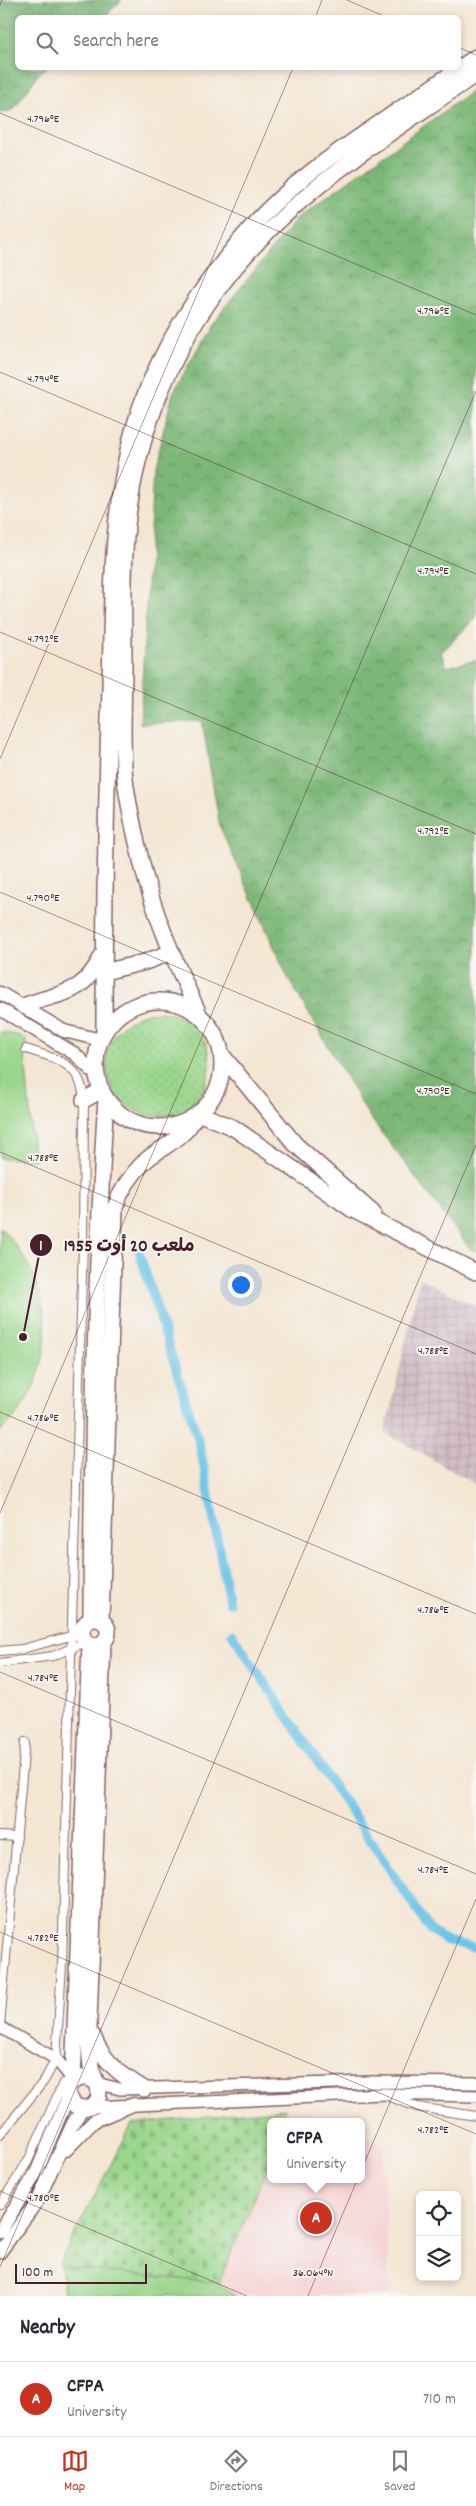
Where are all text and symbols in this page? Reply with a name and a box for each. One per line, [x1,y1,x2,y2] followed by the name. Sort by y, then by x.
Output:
[15,15,461,70] search box
[33,29,61,57] icon: search
[73,29,159,56] text: Search here
[27,111,60,128] text: 4.796°E
[417,303,450,320] text: 4.796°E
[27,371,59,388] text: 4.794°E
[417,563,449,580] text: 4.794°E
[27,631,59,648] text: 4.792°E
[417,823,449,840] text: 4.792°E
[27,890,60,907] text: 4.790°E
[417,1083,450,1100] text: 4.790°E
[28,1150,59,1167] text: 4.788°E
[29,1228,204,1261] callout: ملعب 20 أوت 1955
[64,1234,194,1260] text: ملعب 20 أوت 1955
[39,1236,43,1258] text: 1
[228,1272,254,1298] your location
[418,1343,449,1360] text: 4.788°E
[27,1410,59,1427] text: 4.786°E
[417,1602,449,1619] text: 4.786°E
[28,1670,59,1687] text: 4.784°E
[418,1862,449,1879] text: 4.784°E
[28,1930,59,1947] text: 4.782°E
[267,2118,365,2183] popup
[418,2122,449,2139] text: 4.782°E
[286,2126,323,2153] text: CFPA
[286,2153,346,2176] text: University
[27,2190,60,2207] text: 4.780°E
[416,2191,461,2281] map controls
[416,2191,461,2236] button: locate
[300,2199,332,2237] pin: A
[416,2236,461,2281] button: layers
[15,2261,148,2284] scale bar
[22,2263,53,2283] text: 100 m
[293,2265,333,2282] text: 36.064°N
[20,2314,75,2344] text: Nearby
[67,2374,104,2401] text: CFPA
[32,2388,40,2411] text: A
[423,2388,456,2411] text: 710 m
[67,2401,127,2424] text: University
[61,2447,89,2497] tab: Map
[210,2447,263,2497] tab: Directions
[384,2447,415,2497] tab: Saved

